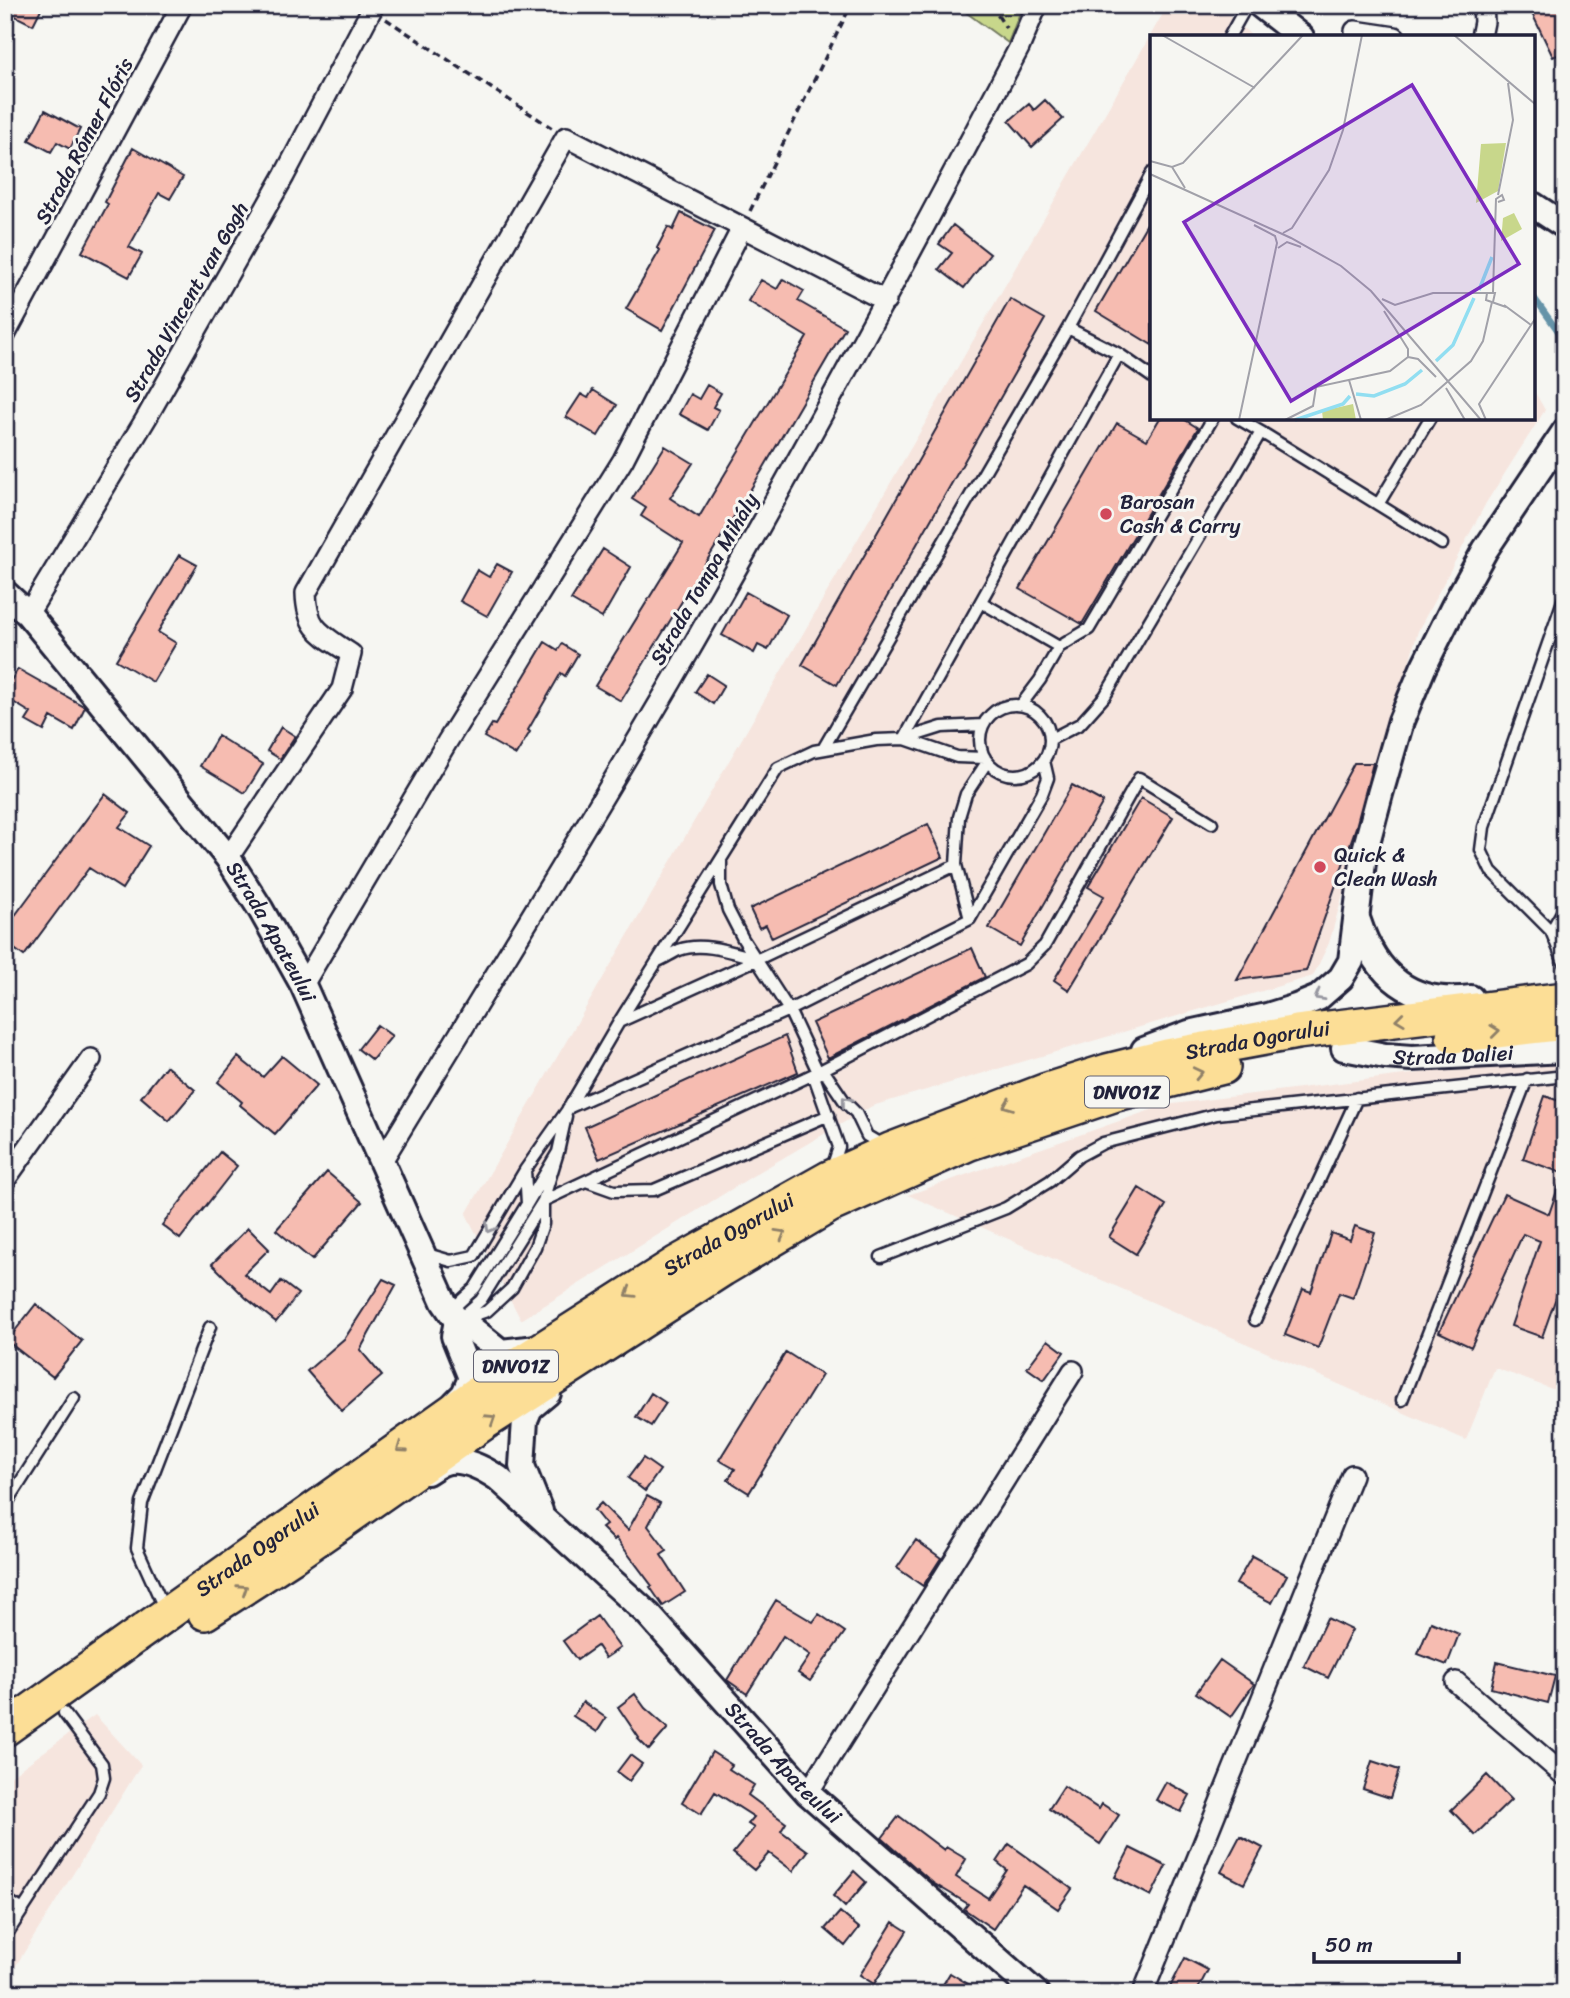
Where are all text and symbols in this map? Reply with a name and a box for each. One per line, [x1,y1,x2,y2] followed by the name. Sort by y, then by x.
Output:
[1150,35,1535,420] inset map
[24,50,144,231] street label: Strada Rómer Flóris
[113,194,259,410] street label: Strada Vincent van Gogh
[1120,483,1240,545] place label: Barosan Cash & Carry
[639,485,769,673] street label: Strada Tompa Mihály
[1098,506,1114,522] marker: Barosan Cash & Carry
[1334,836,1438,898] place label: Quick & Clean Wash
[215,853,328,1009] street label: Strada Apateului
[1312,859,1328,875] marker: Quick & Clean Wash
[1314,988,1327,1001] one-way arrow
[1182,1009,1333,1071] street label: Strada Ogorului
[1394,1012,1406,1027] one-way arrow
[1490,1023,1501,1038] one-way arrow
[1392,1034,1515,1077] street label: Strada Daliei
[1192,1067,1204,1082] one-way arrow
[1085,1076,1169,1108] road number: DNVO1Z
[841,1097,854,1109] one-way arrow
[1003,1097,1015,1111] one-way arrow
[655,1181,803,1287] street label: Strada Ogorului
[485,1221,498,1234] one-way arrow
[774,1229,787,1242] one-way arrow
[625,1285,638,1298] one-way arrow
[474,1350,558,1382] road number: DNVO1Z
[483,1414,496,1427] one-way arrow
[396,1440,409,1452] one-way arrow
[187,1491,329,1607] street label: Strada Ogorului
[235,1584,248,1597] one-way arrow
[715,1692,852,1835] street label: Strada Apateului
[1314,1921,1460,1965] scale bar
[1325,1926,1373,1964] text: 50 m

